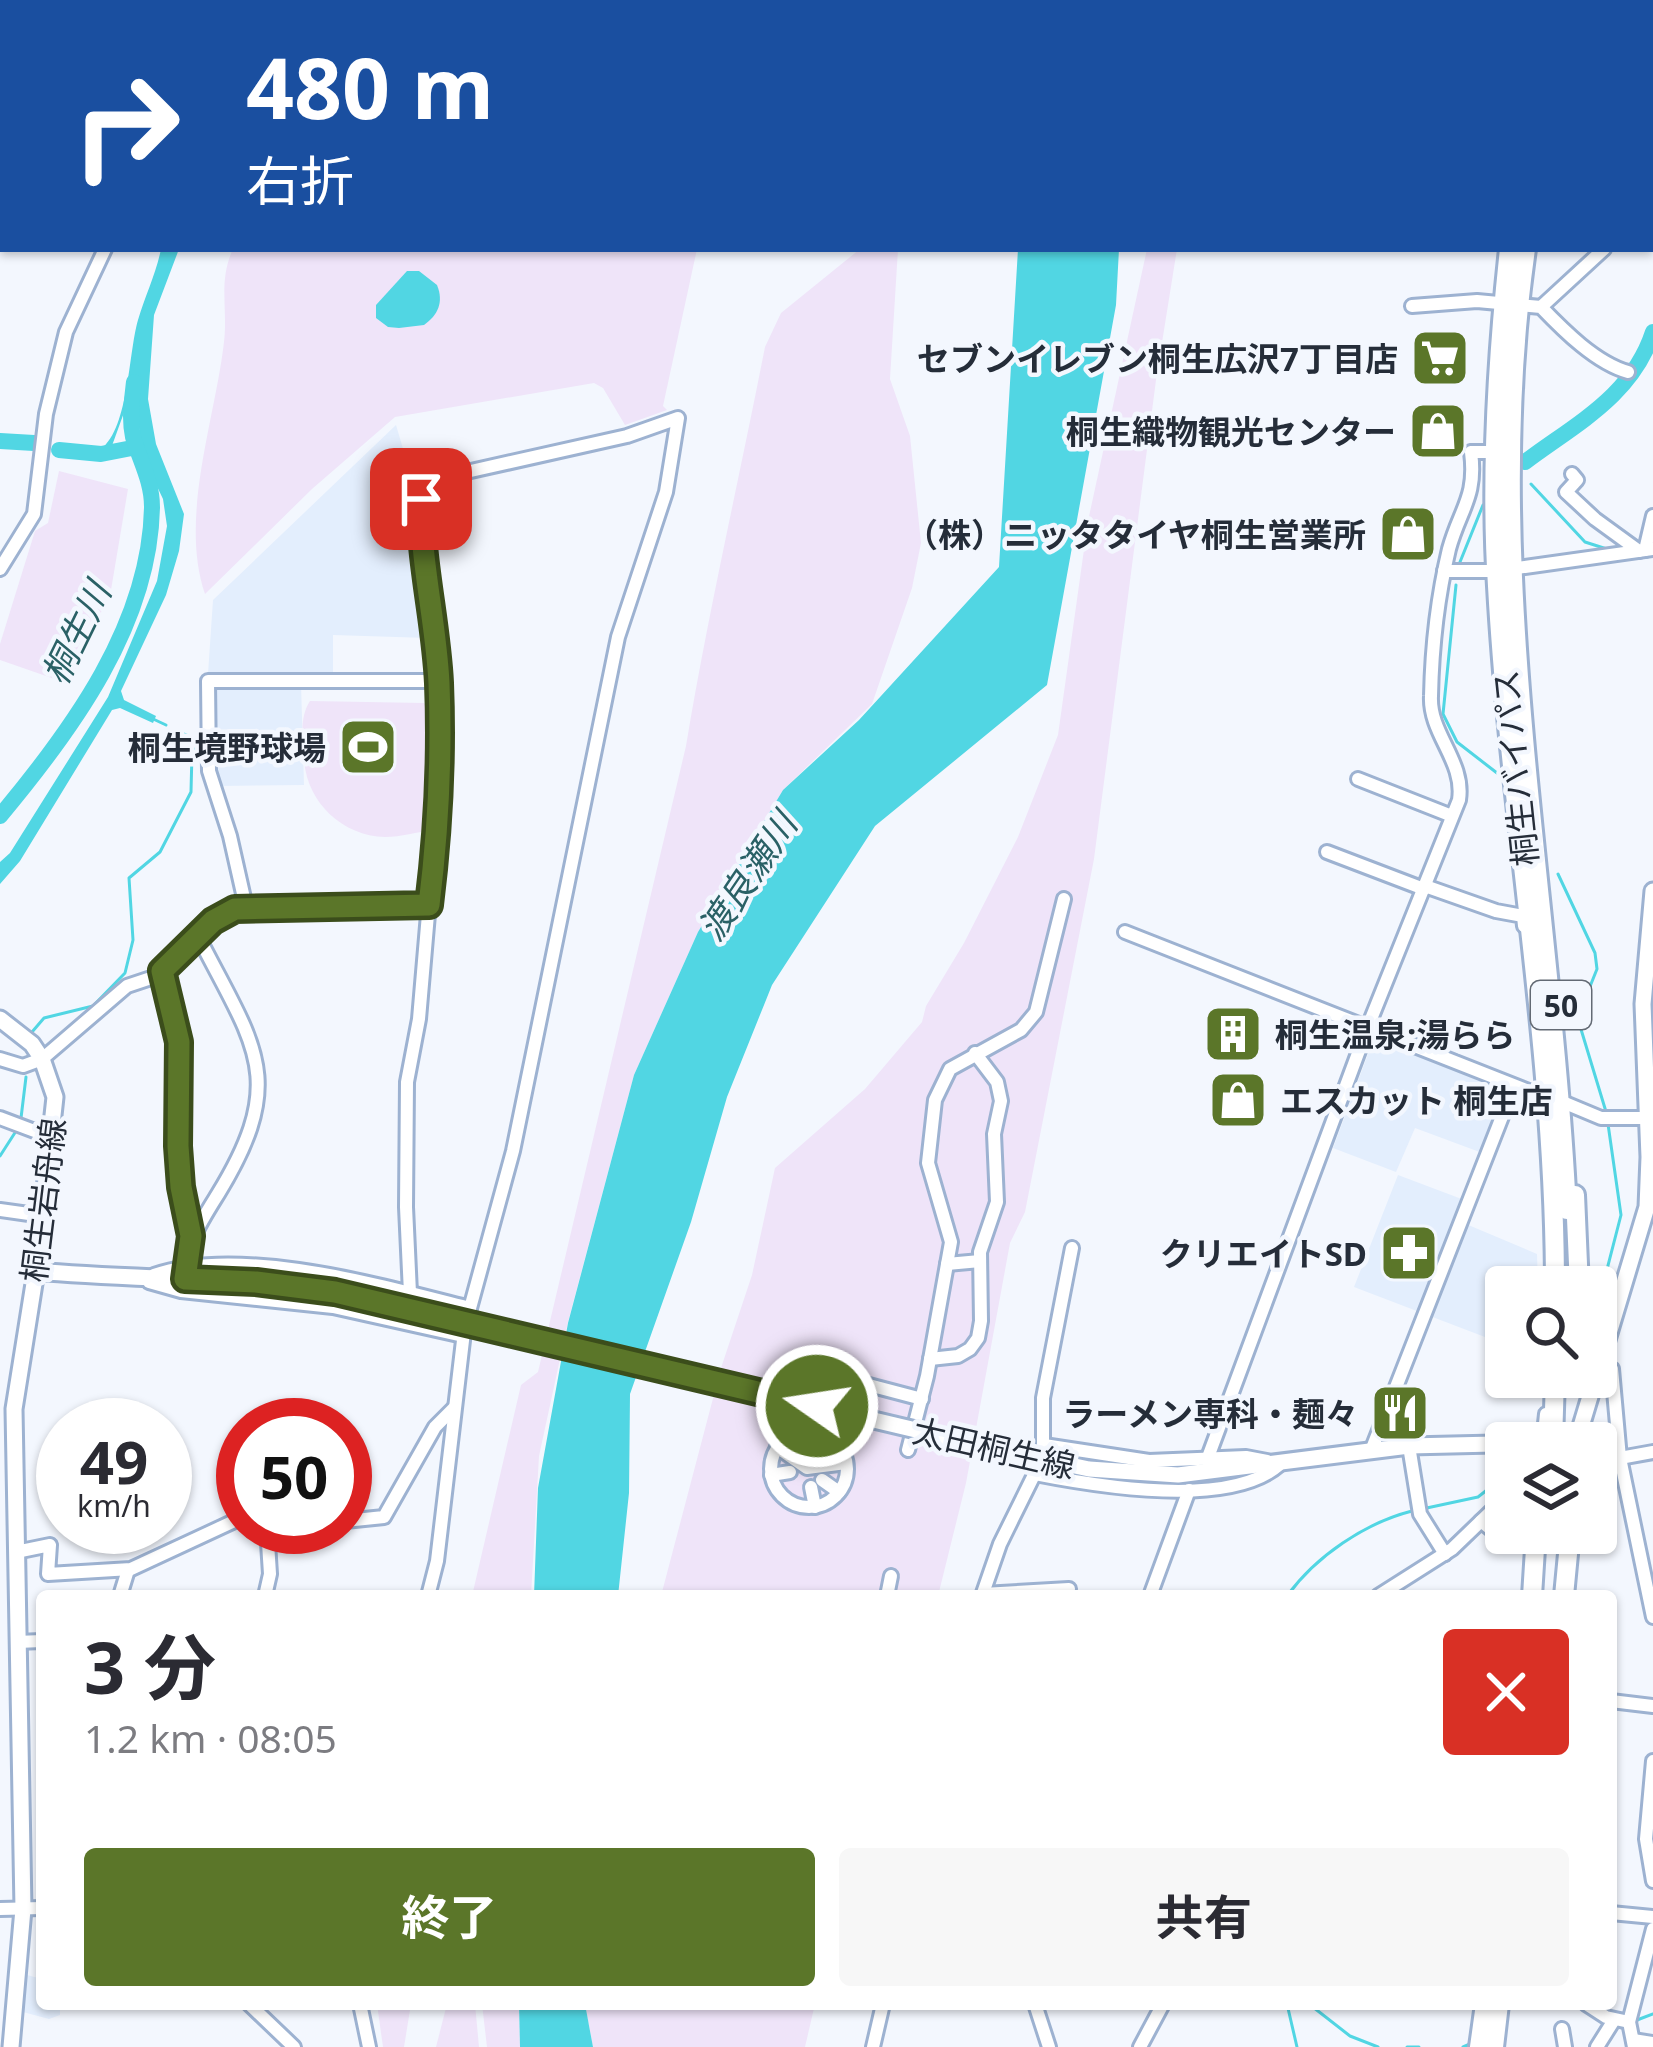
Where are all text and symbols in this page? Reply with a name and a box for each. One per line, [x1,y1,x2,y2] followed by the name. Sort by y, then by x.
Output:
[246,29,494,144] text: 480 m
[48,48,204,204] icon: right
[246,143,354,217] text: 右折
[1409,327,1471,389] supermarket icon: セブンイレブン桐生広沢7丁目店
[917,336,1398,381] place label: セブンイレブン桐生広沢7丁目店
[1407,400,1469,462] shop icon: 桐生織物観光センター
[1066,409,1396,454] place label: 桐生織物観光センター
[370,448,472,550] pin
[388,466,454,532] icon: arrive
[1377,503,1439,565] shop icon: （株）ニッタタイヤ桐生営業所
[905,512,1366,557] place label: （株）ニッタタイヤ桐生営業所
[30,570,123,692] water label: 桐生川
[1482,668,1548,868] street label: 桐生バイパス
[337,716,399,778] sports icon: 桐生境野球場
[128,725,326,770] place label: 桐生境野球場
[686,799,810,949] water label: 渡良瀬川
[1531,981,1591,1029] road number: 50
[1202,1003,1264,1065] building icon: 桐生温泉;湯らら
[1275,1012,1515,1057] place label: 桐生温泉;湯らら
[1207,1069,1269,1131] shop icon: エスカット 桐生店
[1280,1078,1553,1123] place label: エスカット 桐生店
[11,1115,75,1285] street label: 桐生岩舟線
[1378,1222,1440,1284] pharmacy icon: クリエイトSD
[1160,1231,1367,1276] place label: クリエイトSD
[1485,1266,1617,1554] map controls
[1485,1266,1617,1398] button: search
[754,1343,880,1469] position arrow
[1369,1382,1431,1444] restaurant icon: ラーメン専科・麺々
[1062,1391,1358,1436] place label: ラーメン専科・麺々
[216,1398,372,1554] speed limit sign: 50
[909,1408,1079,1488] street label: 太田桐生線
[80,1420,148,1502] text: 49
[1485,1422,1617,1554] button: layers
[77,1485,151,1526] text: km/h
[84,1617,216,1715] text: 3 分
[1443,1629,1569,1755] button: close
[84,1711,337,1764] text: 1.2 km · 08:05
[84,1848,815,1986] button: 終了
[839,1848,1569,1986] button: 共有

